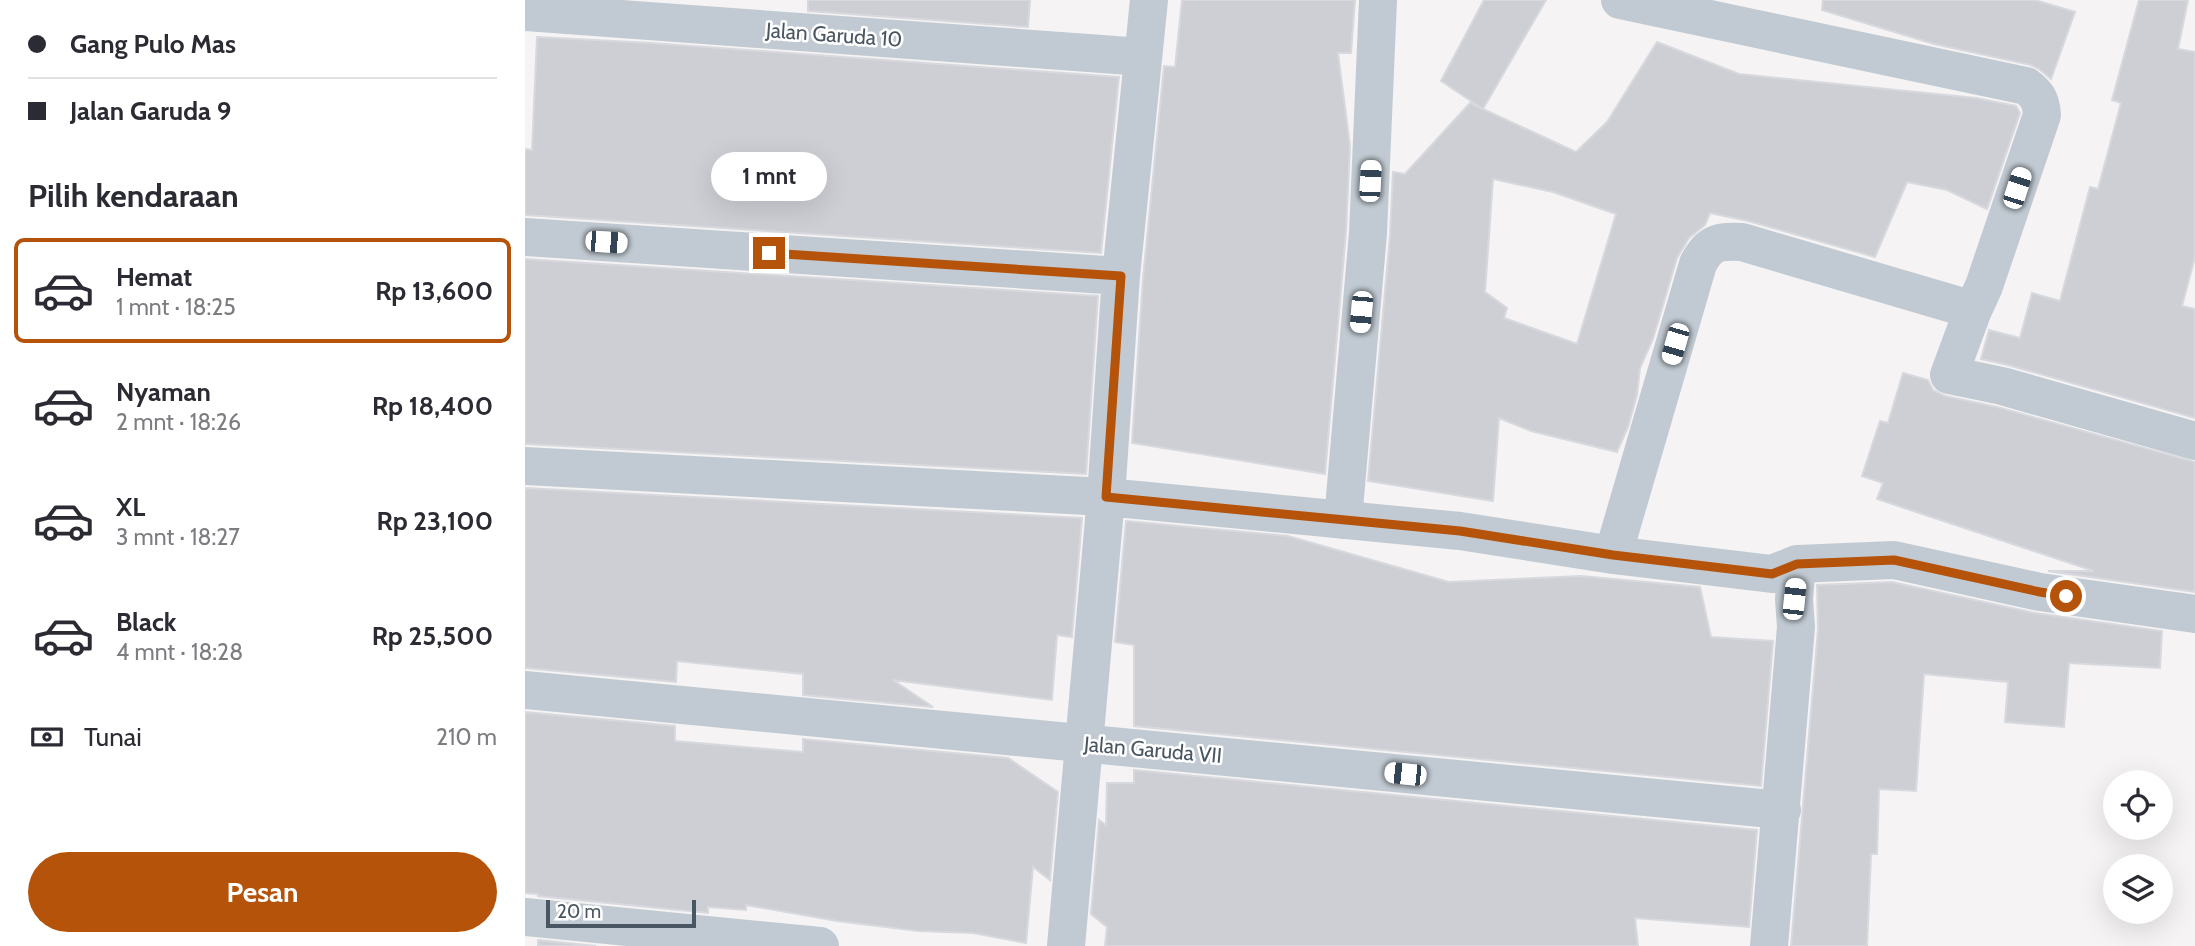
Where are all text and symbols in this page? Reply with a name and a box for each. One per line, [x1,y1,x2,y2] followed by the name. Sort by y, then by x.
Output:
[764,17,903,52] street label: Jalan Garuda 10
[70,28,236,60] text: Gang Pulo Mas
[70,95,231,127] text: Jalan Garuda 9
[711,152,827,201] callout: 1 mnt
[1359,159,1382,203] car
[742,162,796,190] text: 1 mnt
[2001,165,2034,211] car
[28,176,239,215] text: Pilih kendaraan
[585,230,628,254] car
[753,237,785,269] route end
[32,259,95,322] icon: car
[116,261,192,293] text: Hemat
[375,275,493,307] text: Rp 13,600
[1349,290,1374,334] car
[116,293,236,321] text: 1 mnt · 18:25
[1660,321,1691,367] car
[32,374,95,437] icon: car
[116,376,211,408] text: Nyaman
[372,390,493,422] text: Rp 18,400
[116,408,241,436] text: 2 mnt · 18:26
[32,489,95,552] icon: car
[116,491,145,523] text: XL
[377,505,493,537] text: Rp 23,100
[116,523,240,551] text: 3 mnt · 18:27
[1782,577,1807,621] car
[2050,580,2082,612] route start
[32,604,95,667] icon: car
[116,606,176,638] text: Black
[372,620,493,652] text: Rp 25,500
[116,638,243,666] text: 4 mnt · 18:28
[28,718,66,756] icon: cash
[84,721,142,753] text: Tunai
[436,723,497,751] text: 210 m
[1082,731,1223,768] street label: Jalan Garuda VII
[1384,761,1427,787] car
[2103,770,2173,924] map controls
[2103,770,2173,840] button: locate
[28,852,497,932] button: Pesan
[2103,854,2173,924] button: layers
[546,897,697,929] scale bar
[557,900,601,923] text: 20 m

